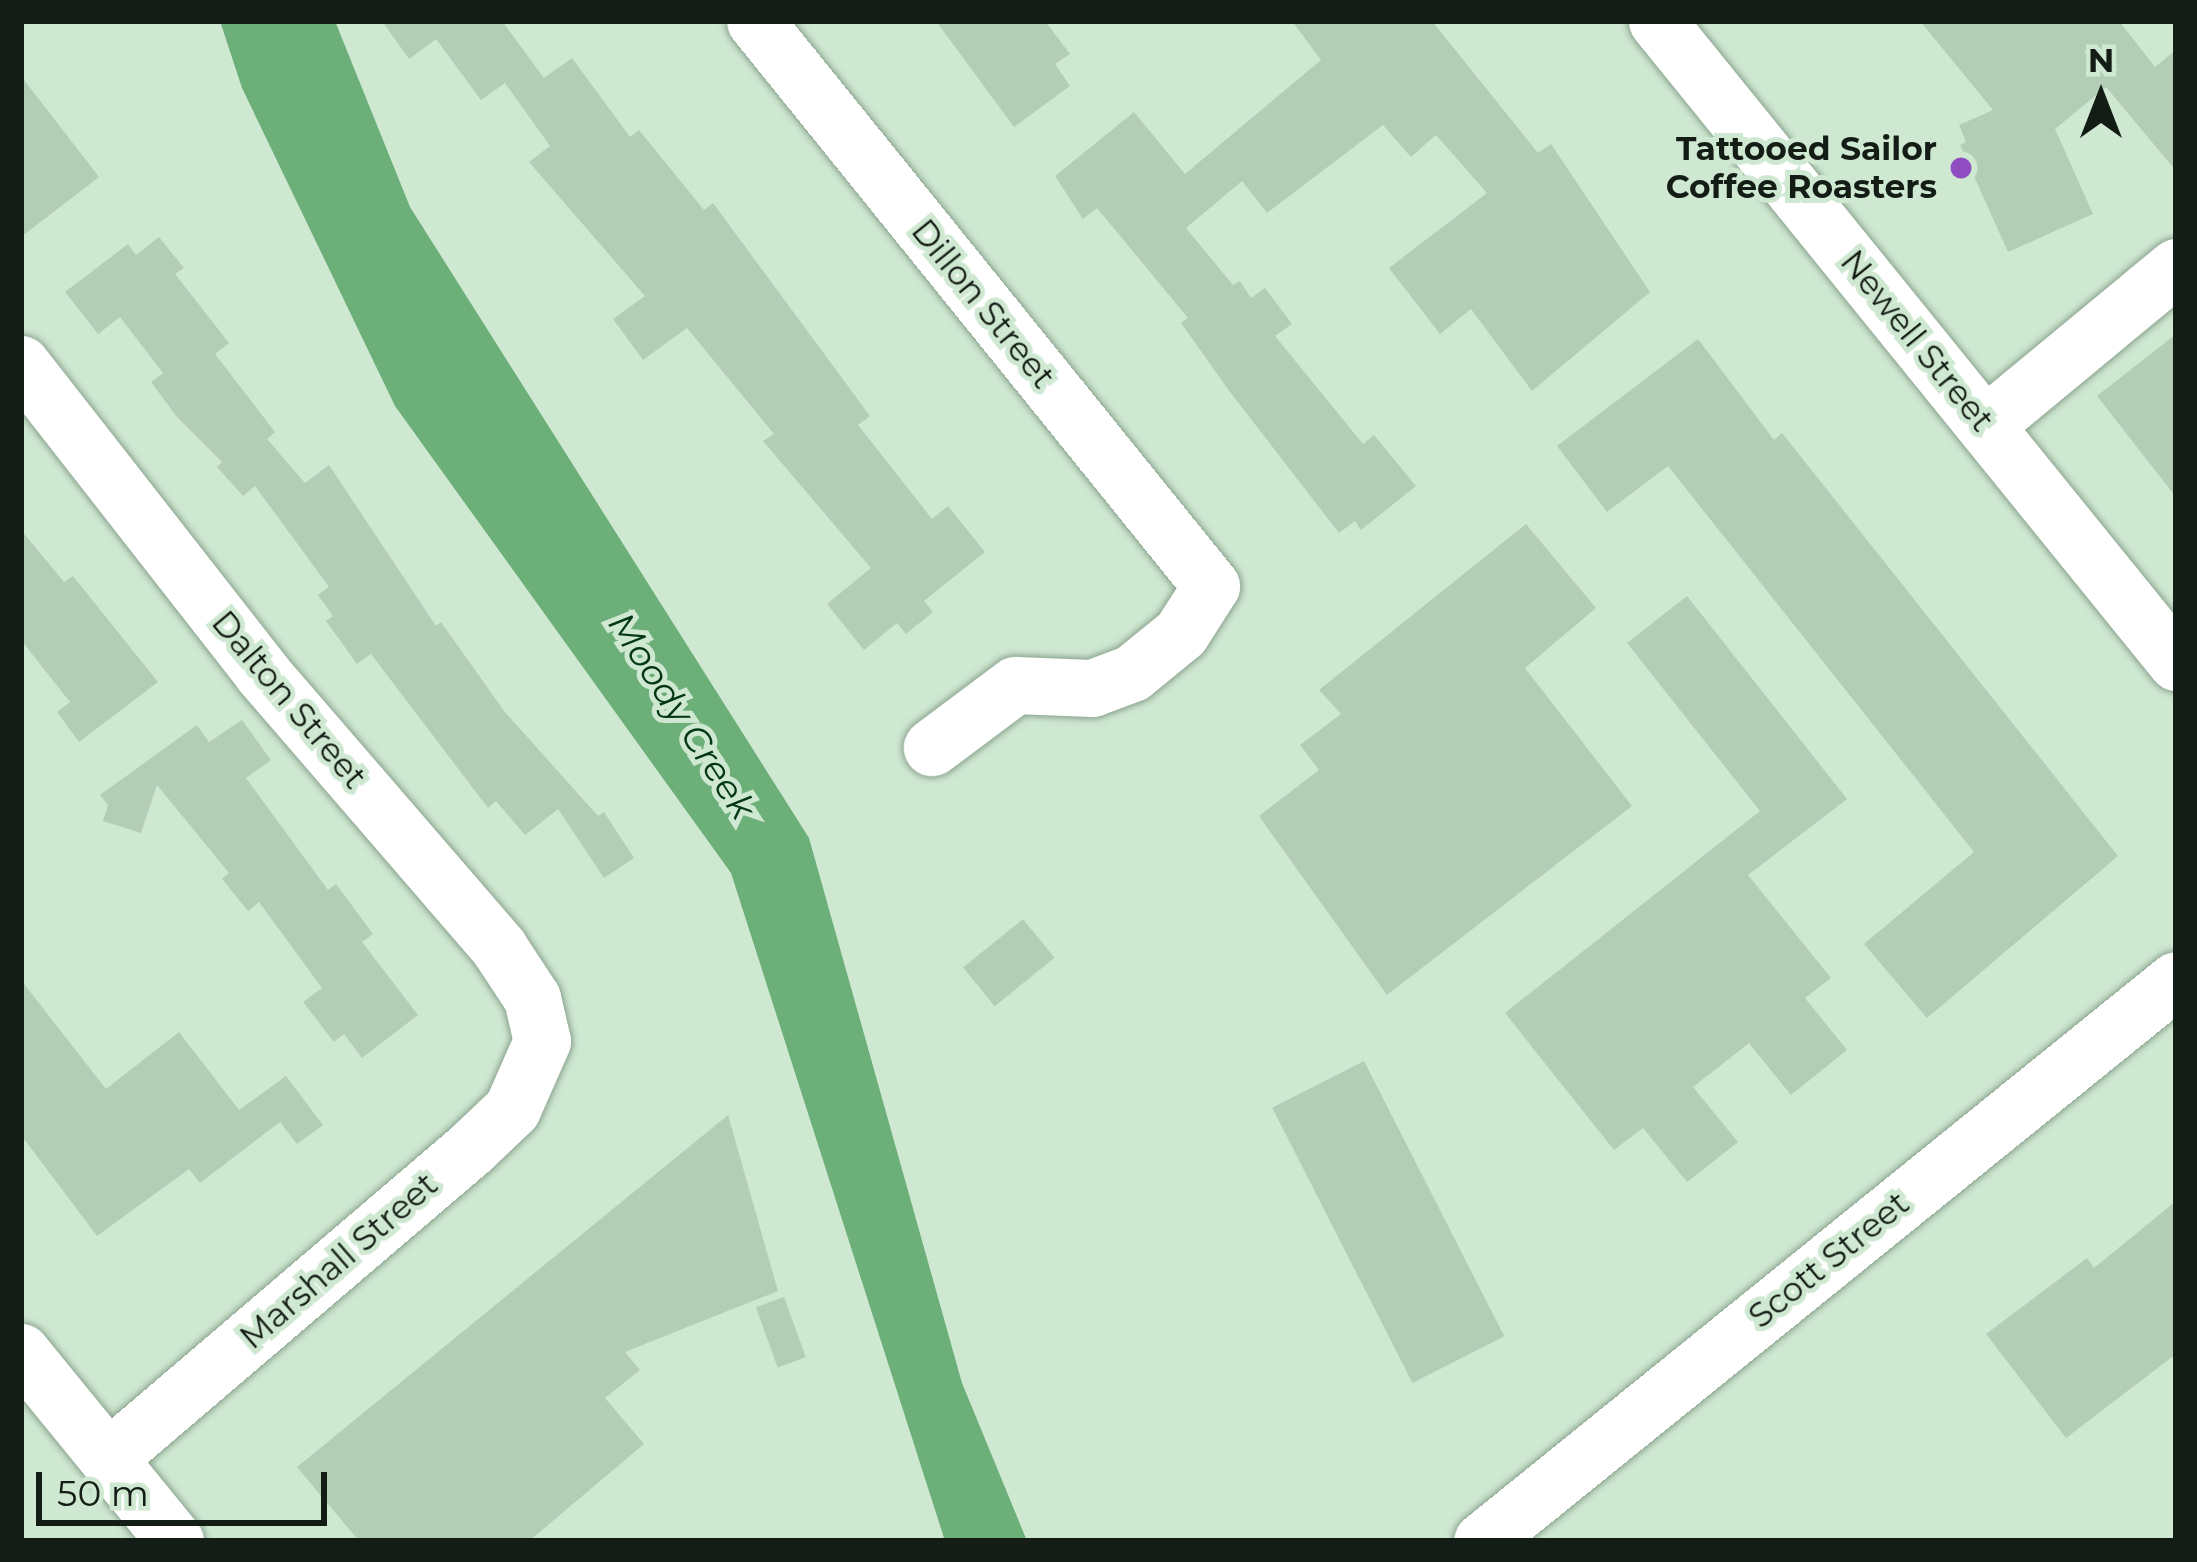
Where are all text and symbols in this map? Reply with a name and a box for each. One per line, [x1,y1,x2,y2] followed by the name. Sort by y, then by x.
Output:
[2041,36,2161,156] north arrow
[2088,40,2114,80] text: N
[1666,129,1937,207] place label: Tattooed Sailor Coffee Roasters
[1948,155,1974,181] marker: Tattooed Sailor Coffee Roasters
[903,212,1063,396] street label: Dillon Street
[1832,243,2002,439] street label: Newell Street
[203,603,375,797] street label: Dalton Street
[599,605,765,827] water label: Moody Creek
[232,1165,446,1357] street label: Marshall Street
[1741,1184,1917,1336] street label: Scott Street
[42,1448,333,1522] scale bar
[57,1471,149,1515] text: 50 m

